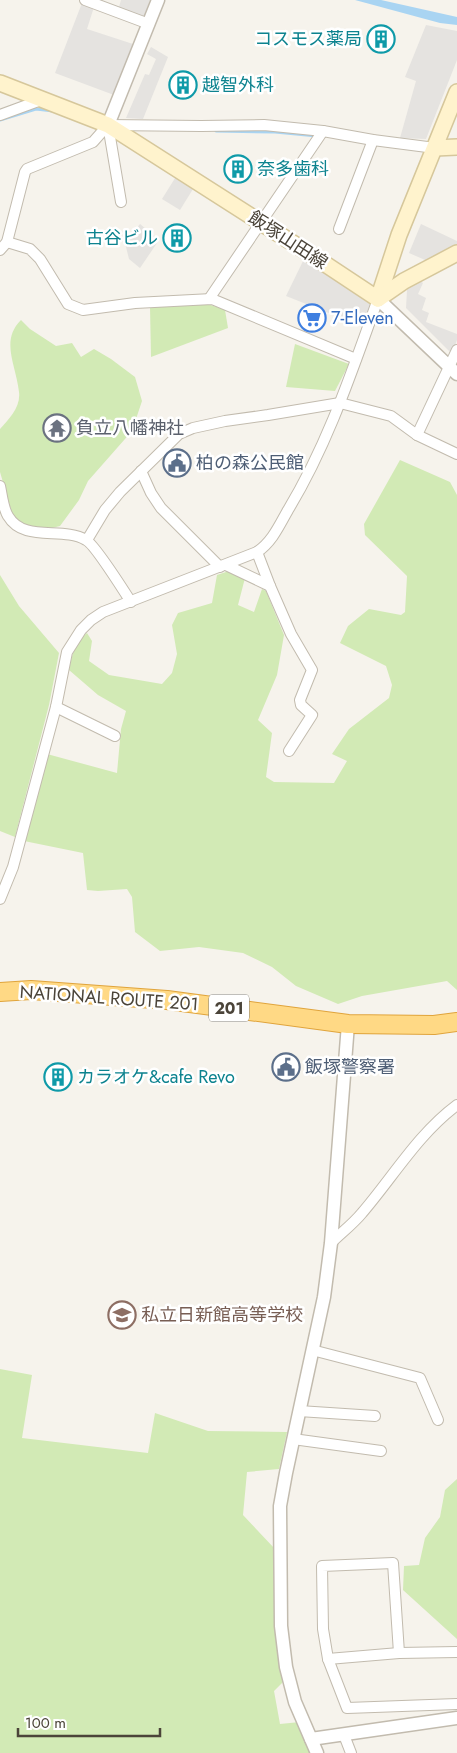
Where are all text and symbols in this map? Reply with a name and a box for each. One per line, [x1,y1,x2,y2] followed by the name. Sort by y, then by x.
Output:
[366,24,396,54] building icon: コスモス薬局
[254,26,362,52] place label: コスモス薬局
[168,70,198,100] building icon: 越智外科
[202,72,274,98] place label: 越智外科
[223,154,253,184] building icon: 奈多歯科
[257,156,329,182] place label: 奈多歯科
[243,205,333,275] street label: 飯塚山田線
[162,223,192,253] building icon: 古谷ビル
[86,225,158,251] place label: 古谷ビル
[297,303,327,333] supermarket icon: 7-Eleven
[331,305,394,331] place label: 7-Eleven
[42,413,72,443] temple icon: 負立八幡神社
[76,415,184,441] place label: 負立八幡神社
[162,448,192,478] public building icon: 柏の森公民館
[196,450,304,476] place label: 柏の森公民館
[19,979,199,1017] street label: NATIONAL ROUTE 201
[209,994,249,1021] road number: 201
[271,1052,301,1082] public building icon: 飯塚警察署
[305,1054,395,1080] place label: 飯塚警察署
[43,1062,73,1092] building icon: カラオケ&cafe Revo
[77,1064,235,1090] place label: カラオケ&cafe Revo
[107,1300,137,1330] school or university icon: 私立日新館高等学校
[141,1302,303,1328] place label: 私立日新館高等学校
[18,1706,160,1738] scale bar
[25,1712,66,1734] text: 100 m

